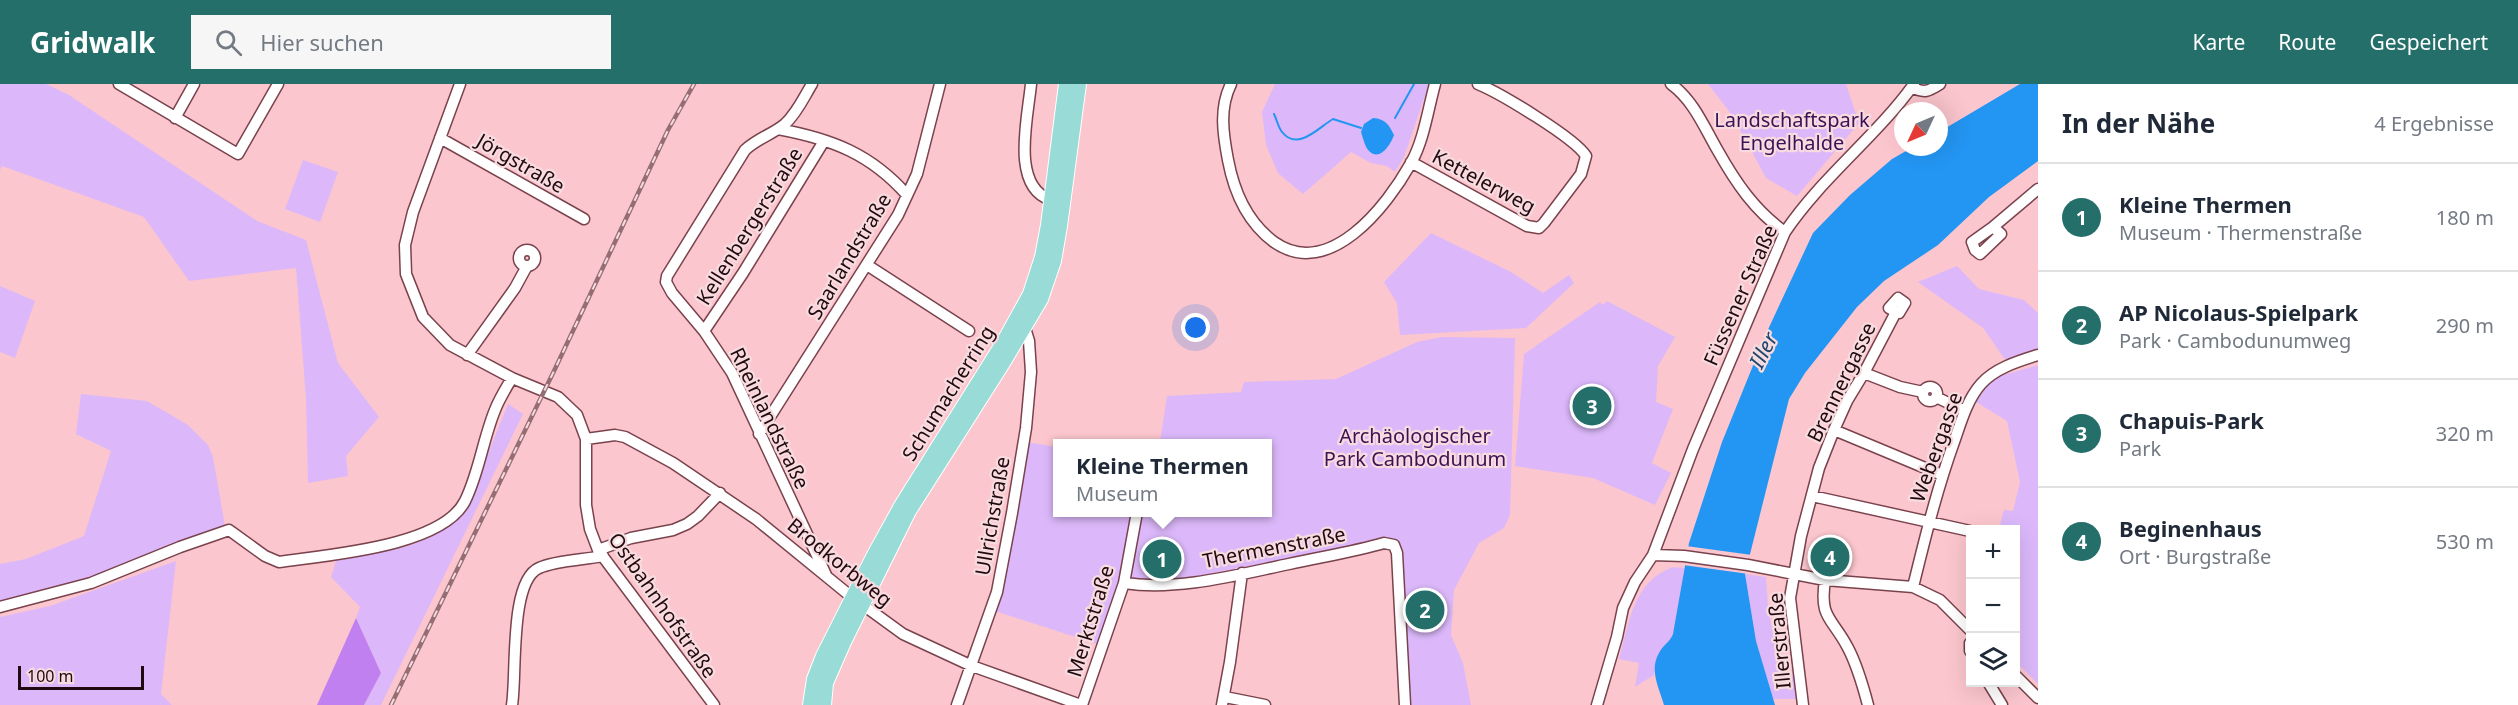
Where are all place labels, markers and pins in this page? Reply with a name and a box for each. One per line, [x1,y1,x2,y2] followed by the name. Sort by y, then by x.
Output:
[1572,384,1612,428] pin: 3
[1810,534,1850,580] pin: 4
[1142,536,1182,582] pin: 1
[1406,588,1444,632] pin: 2

